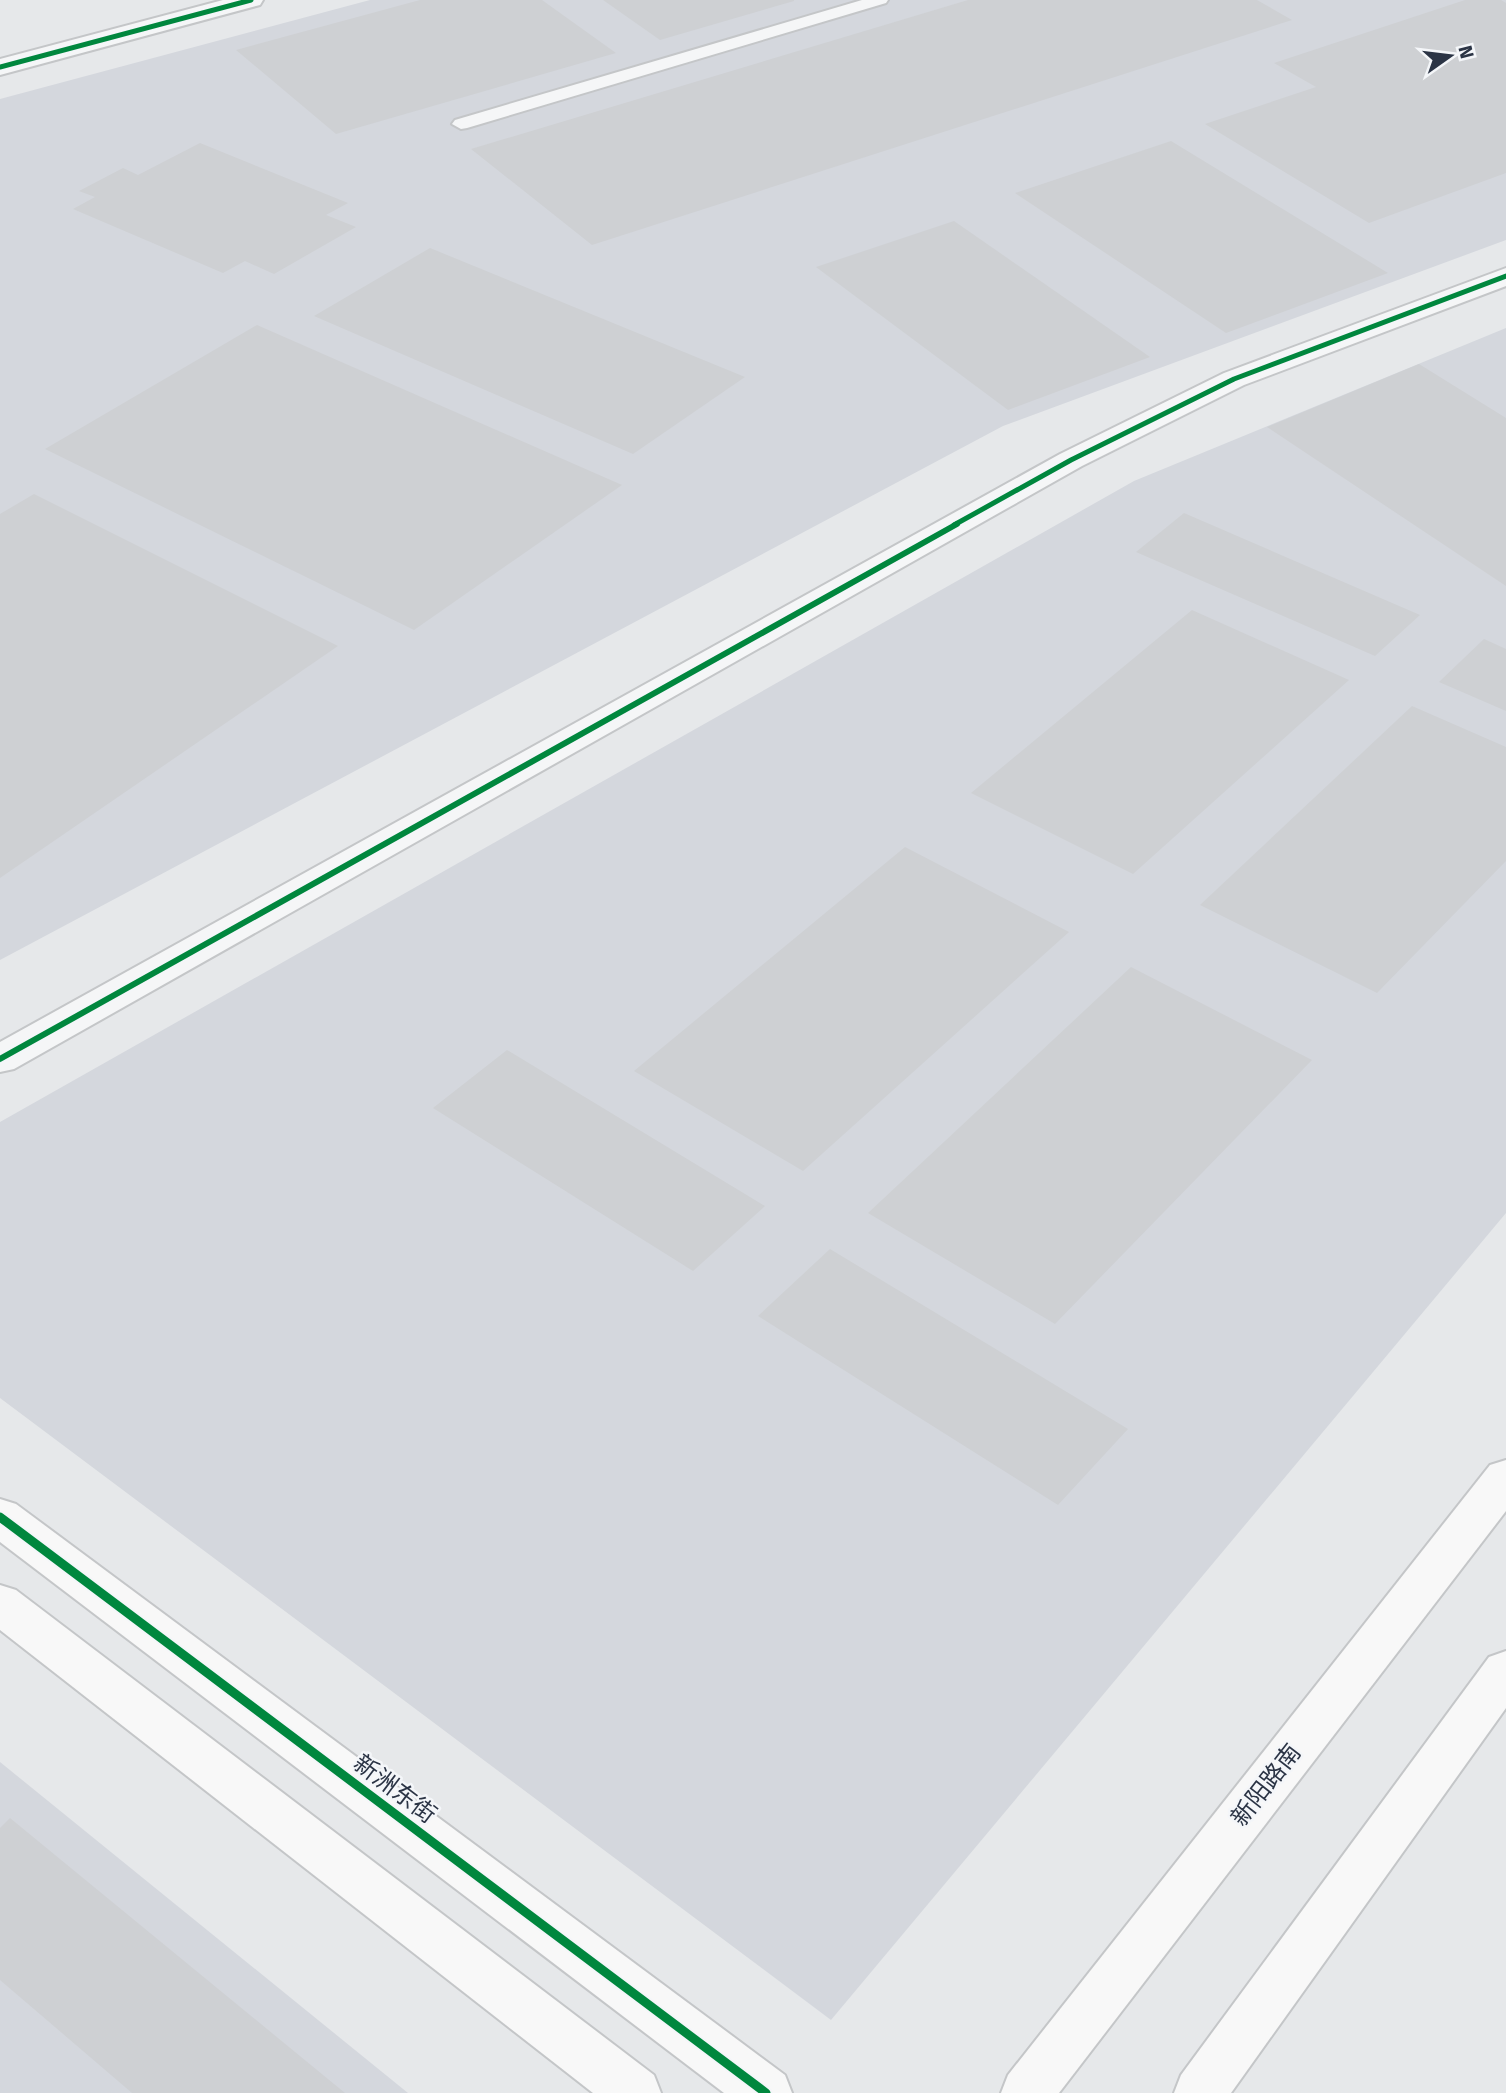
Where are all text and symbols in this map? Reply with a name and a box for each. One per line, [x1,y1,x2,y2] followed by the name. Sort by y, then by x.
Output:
[1415,21,1485,91] north arrow
[1453,43,1479,61] text: N
[1225,1739,1307,1831] street label: 新阳路南
[348,1749,442,1829] street label: 新洲东街

